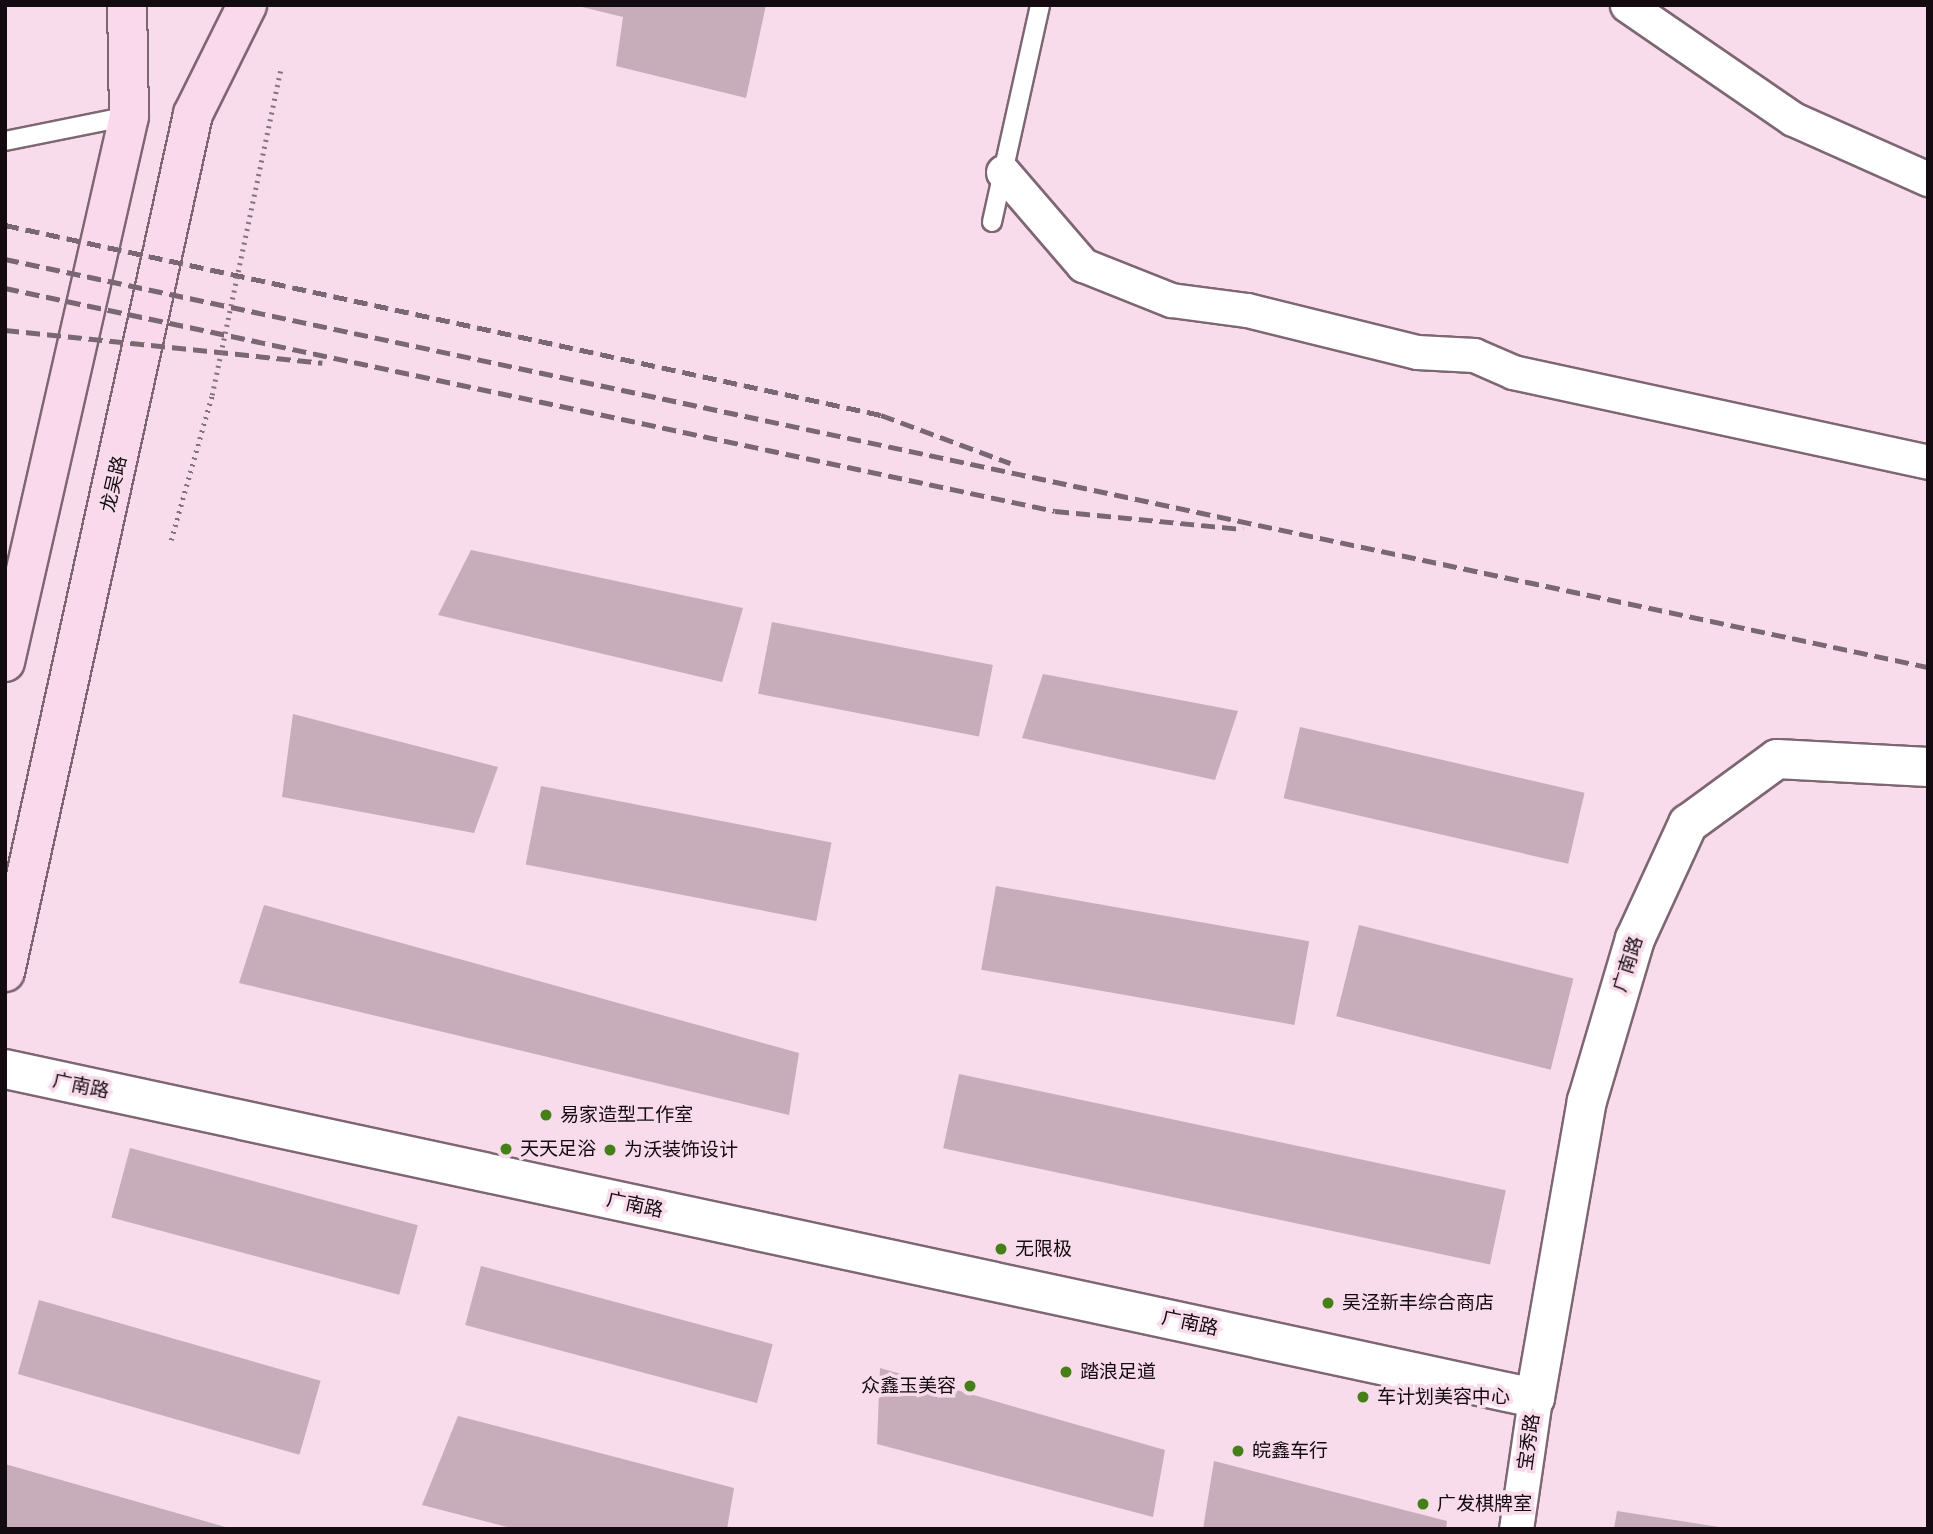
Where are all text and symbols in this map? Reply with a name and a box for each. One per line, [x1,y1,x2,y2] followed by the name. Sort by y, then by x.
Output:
[96,454,132,514] street label: 龙吴路
[1608,933,1648,995] street label: 广南路
[51,1069,111,1103] street label: 广南路
[560,1104,693,1126] place label: 易家造型工作室
[538,1107,554,1123] marker: 易家造型工作室
[520,1138,596,1160] place label: 天天足浴
[624,1139,738,1161] place label: 为沃装饰设计
[498,1141,514,1157] marker: 天天足浴
[602,1142,618,1158] marker: 为沃装饰设计
[605,1188,665,1222] street label: 广南路
[1015,1238,1072,1260] place label: 无限极
[993,1241,1009,1257] marker: 无限极
[1342,1292,1494,1314] place label: 吴泾新丰综合商店
[1320,1295,1336,1311] marker: 吴泾新丰综合商店
[1160,1306,1220,1340] street label: 广南路
[1080,1361,1156,1383] place label: 踏浪足道
[1058,1364,1074,1380] marker: 踏浪足道
[861,1375,956,1397] place label: 众鑫玉美容
[962,1378,978,1394] marker: 众鑫玉美容
[1377,1386,1510,1408] place label: 车计划美容中心
[1355,1389,1371,1405] marker: 车计划美容中心
[1514,1412,1544,1472] street label: 宝秀路
[1252,1440,1328,1462] place label: 皖鑫车行
[1230,1443,1246,1459] marker: 皖鑫车行
[1437,1493,1532,1515] place label: 广发棋牌室
[1415,1496,1431,1512] marker: 广发棋牌室

